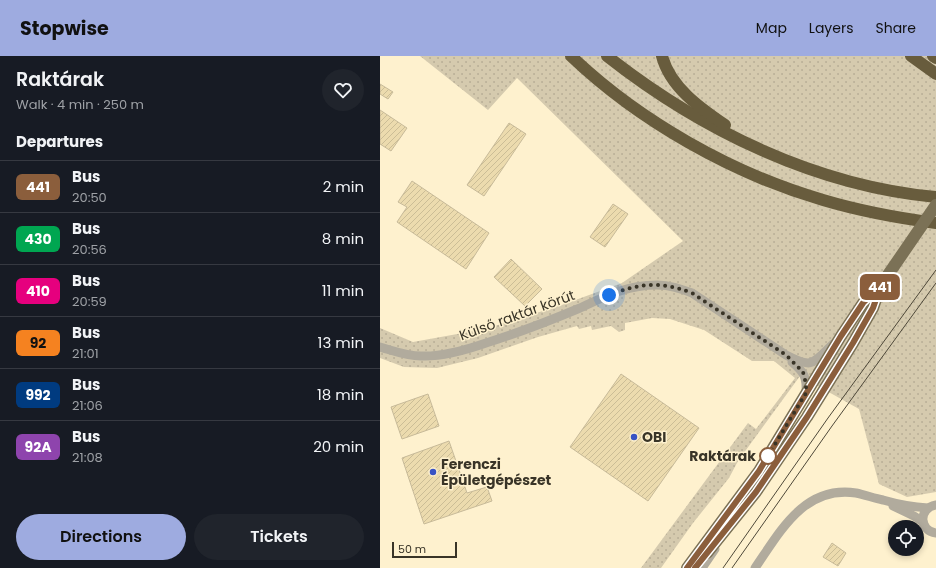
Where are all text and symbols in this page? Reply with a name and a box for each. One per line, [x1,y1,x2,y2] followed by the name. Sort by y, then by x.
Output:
[20,15,109,42] text: Stopwise
[756,18,787,38] text: Map
[809,18,853,38] text: Layers
[875,18,916,38] text: Share
[16,66,104,93] text: Raktárak
[322,69,364,111] button: heart
[16,95,144,114] text: Walk · 4 min · 250 m
[16,131,103,152] text: Departures
[72,166,100,187] text: Bus
[323,176,364,197] text: 2 min
[26,177,50,197] text: 441
[72,188,107,207] text: 20:50
[72,218,100,239] text: Bus
[322,228,364,249] text: 8 min
[24,229,52,249] text: 430
[72,240,107,259] text: 20:56
[72,270,100,291] text: Bus
[857,274,903,300] line badge: 441
[868,277,892,297] text: 441
[322,280,364,301] text: 11 min
[26,281,50,301] text: 410
[456,285,578,345] street label: Külső raktár körút
[599,285,619,305] your location
[72,292,107,311] text: 20:59
[72,322,100,343] text: Bus
[318,332,364,353] text: 13 min
[30,333,46,353] text: 92
[72,344,99,363] text: 21:01
[72,374,100,395] text: Bus
[317,384,364,405] text: 18 min
[25,385,51,405] text: 992
[72,396,103,415] text: 21:06
[72,426,100,447] text: Bus
[642,427,666,447] place label: OBI
[629,432,639,442] marker: OBI
[313,436,364,457] text: 20 min
[25,437,51,457] text: 92A
[689,446,756,466] place label: Raktárak
[759,447,777,465] marker: Raktárak
[72,448,103,467] text: 21:08
[441,454,552,490] place label: Ferenczi Épületgépészet
[428,467,438,477] marker: Ferenczi Épületgépészet
[16,514,186,560] button: Directions
[194,514,364,560] button: Tickets
[888,520,924,556] map controls
[888,520,924,556] button: locate
[392,540,457,559] scale bar
[398,541,426,557] text: 50 m

